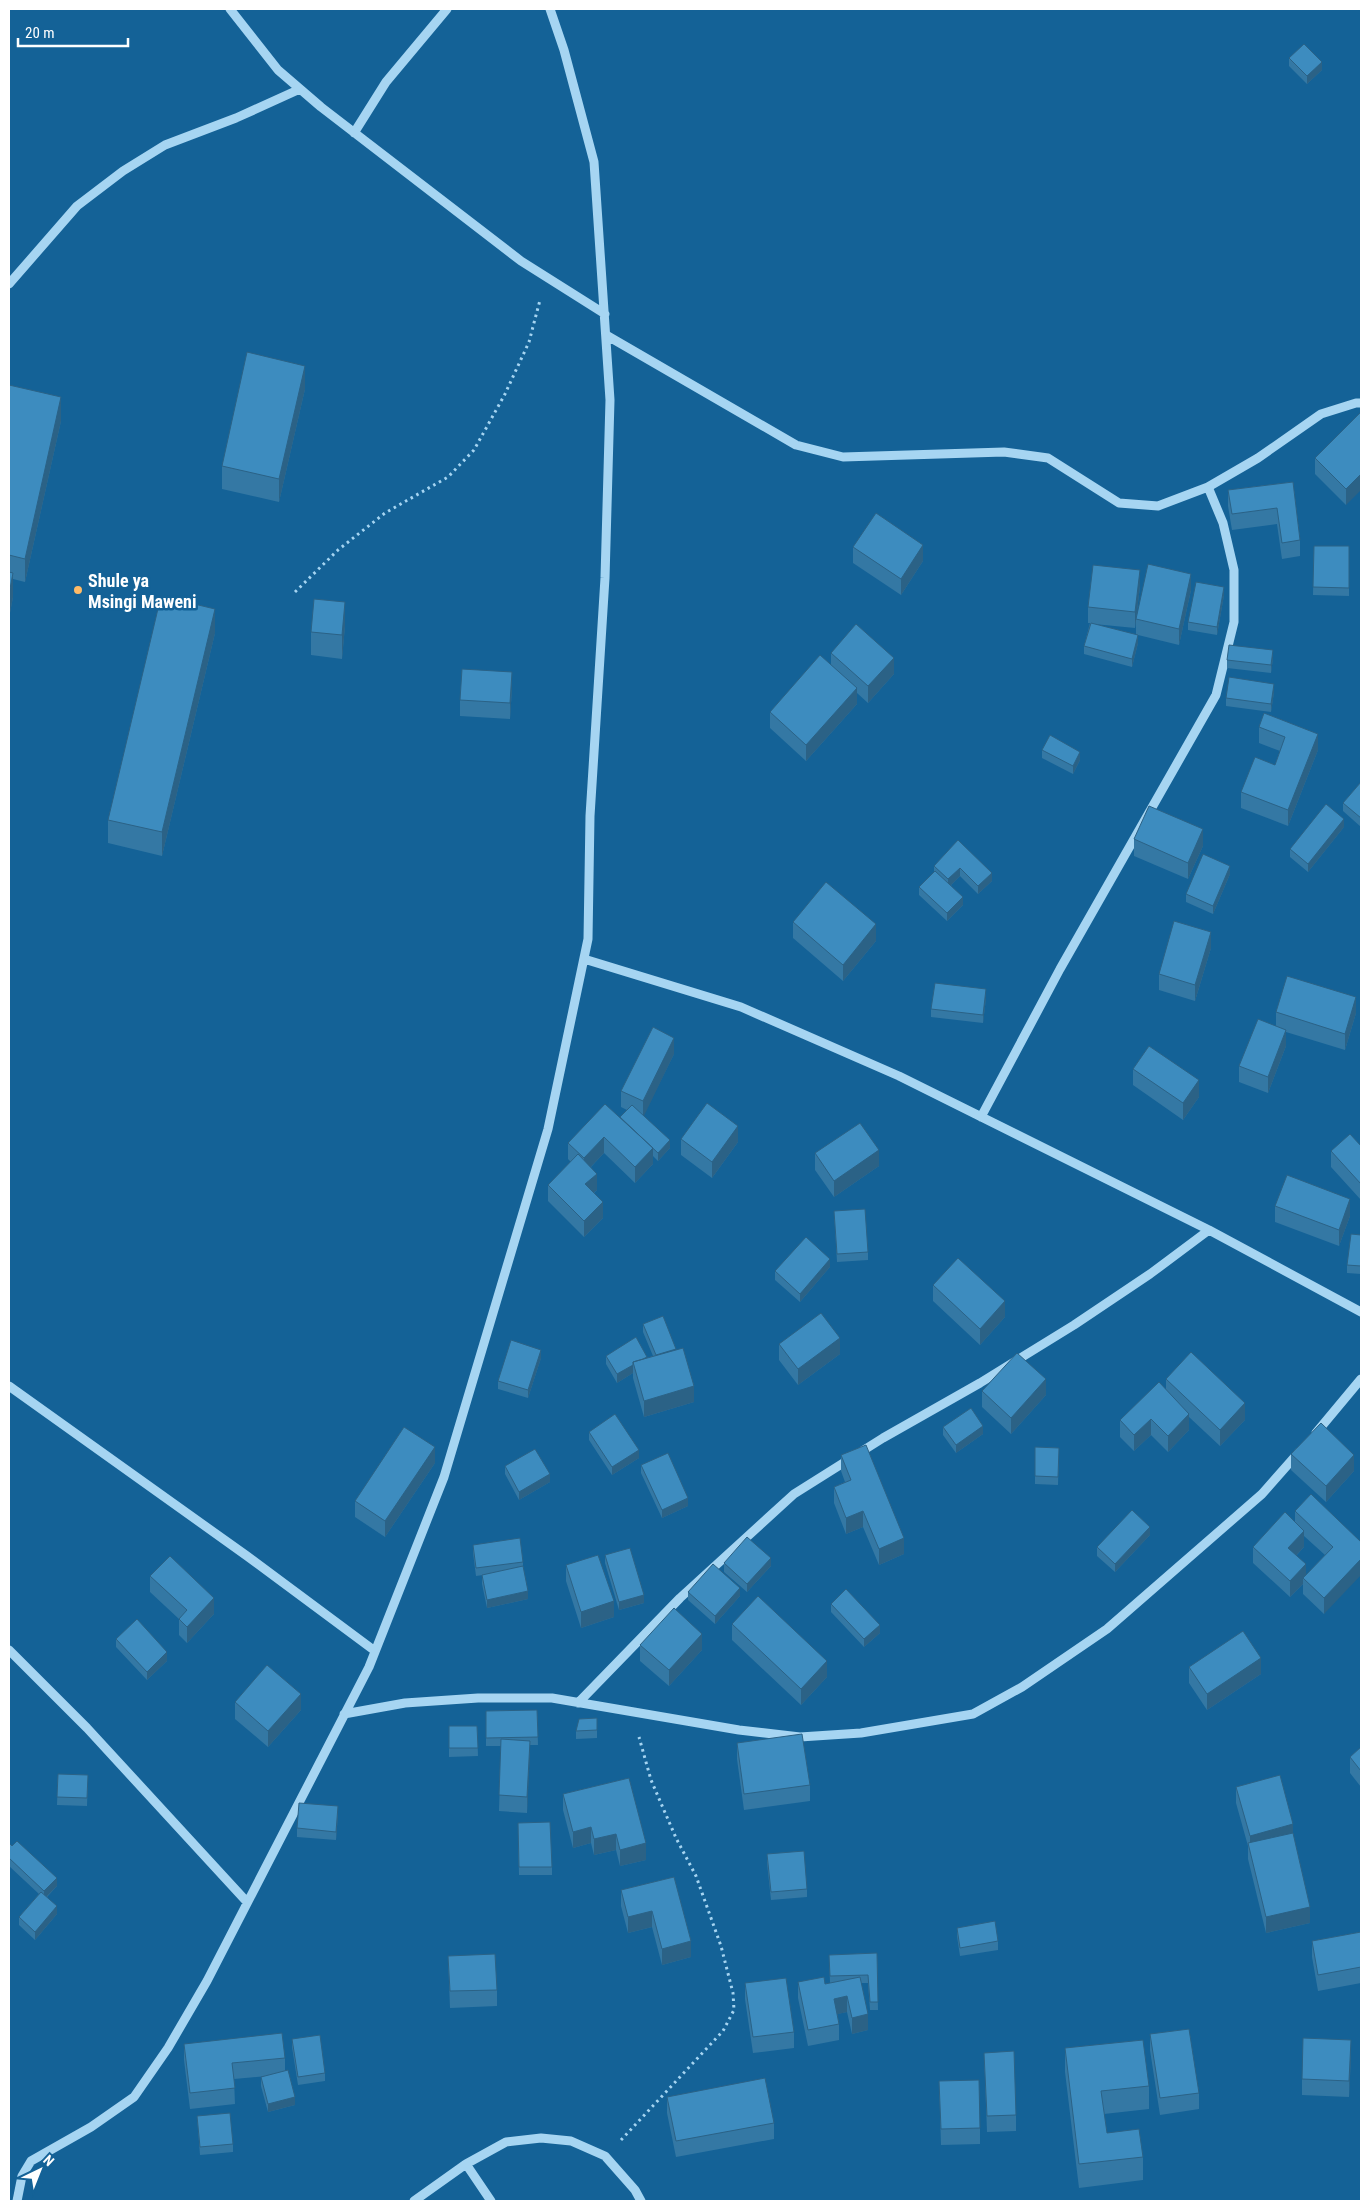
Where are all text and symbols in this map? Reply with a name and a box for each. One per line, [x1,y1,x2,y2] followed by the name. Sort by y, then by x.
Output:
[18,15,128,47] scale bar
[25,24,55,42] text: 20 m
[88,570,197,612] place label: Shule ya Msingi Maweni
[72,584,84,596] marker: Shule ya Msingi Maweni
[15,2145,65,2195] north arrow
[40,2152,57,2169] text: N

